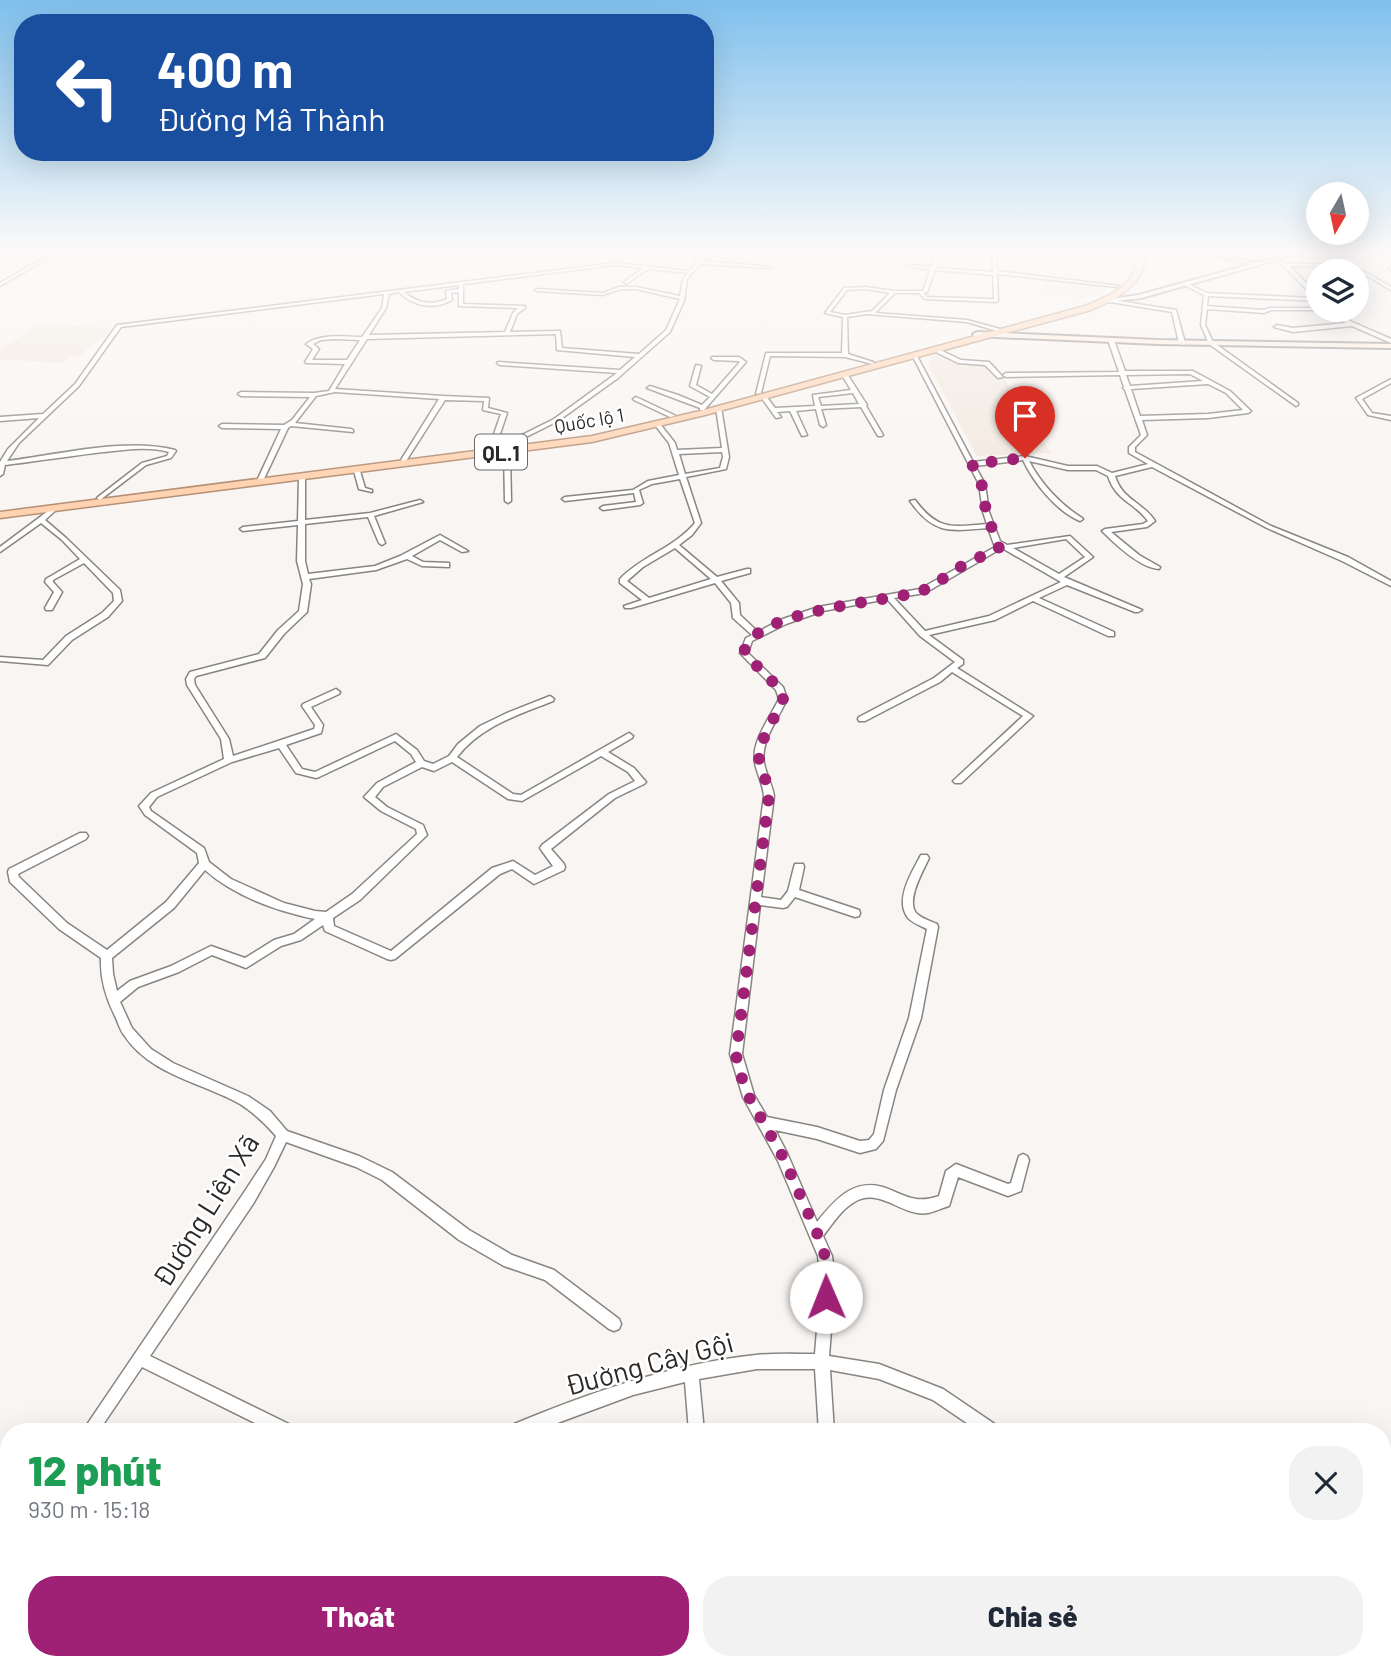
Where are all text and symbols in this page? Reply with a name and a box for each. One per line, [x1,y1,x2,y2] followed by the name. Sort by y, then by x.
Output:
[157,39,293,98] text: 400 m
[42,42,133,133] icon: left
[157,99,385,137] text: Đường Mâ Thành
[1306,182,1368,245] north arrow
[1306,182,1369,322] map controls
[1306,259,1369,322] button: layers
[995,386,1055,458] pin
[1006,397,1044,435] icon: arrive
[553,403,625,437] street label: Quốc lộ 1
[475,434,527,470] road number: QL.1
[145,1127,265,1293] street label: Đường Liên Xã
[789,1260,863,1334] position arrow
[561,1324,737,1402] street label: Đường Cây Gội
[28,1444,162,1494] text: 12 phút
[1289,1446,1363,1520] button: close
[28,1495,150,1523] text: 930 m · 15:18
[28,1576,689,1656] button: Thoát
[703,1576,1363,1656] button: Chia sẻ

